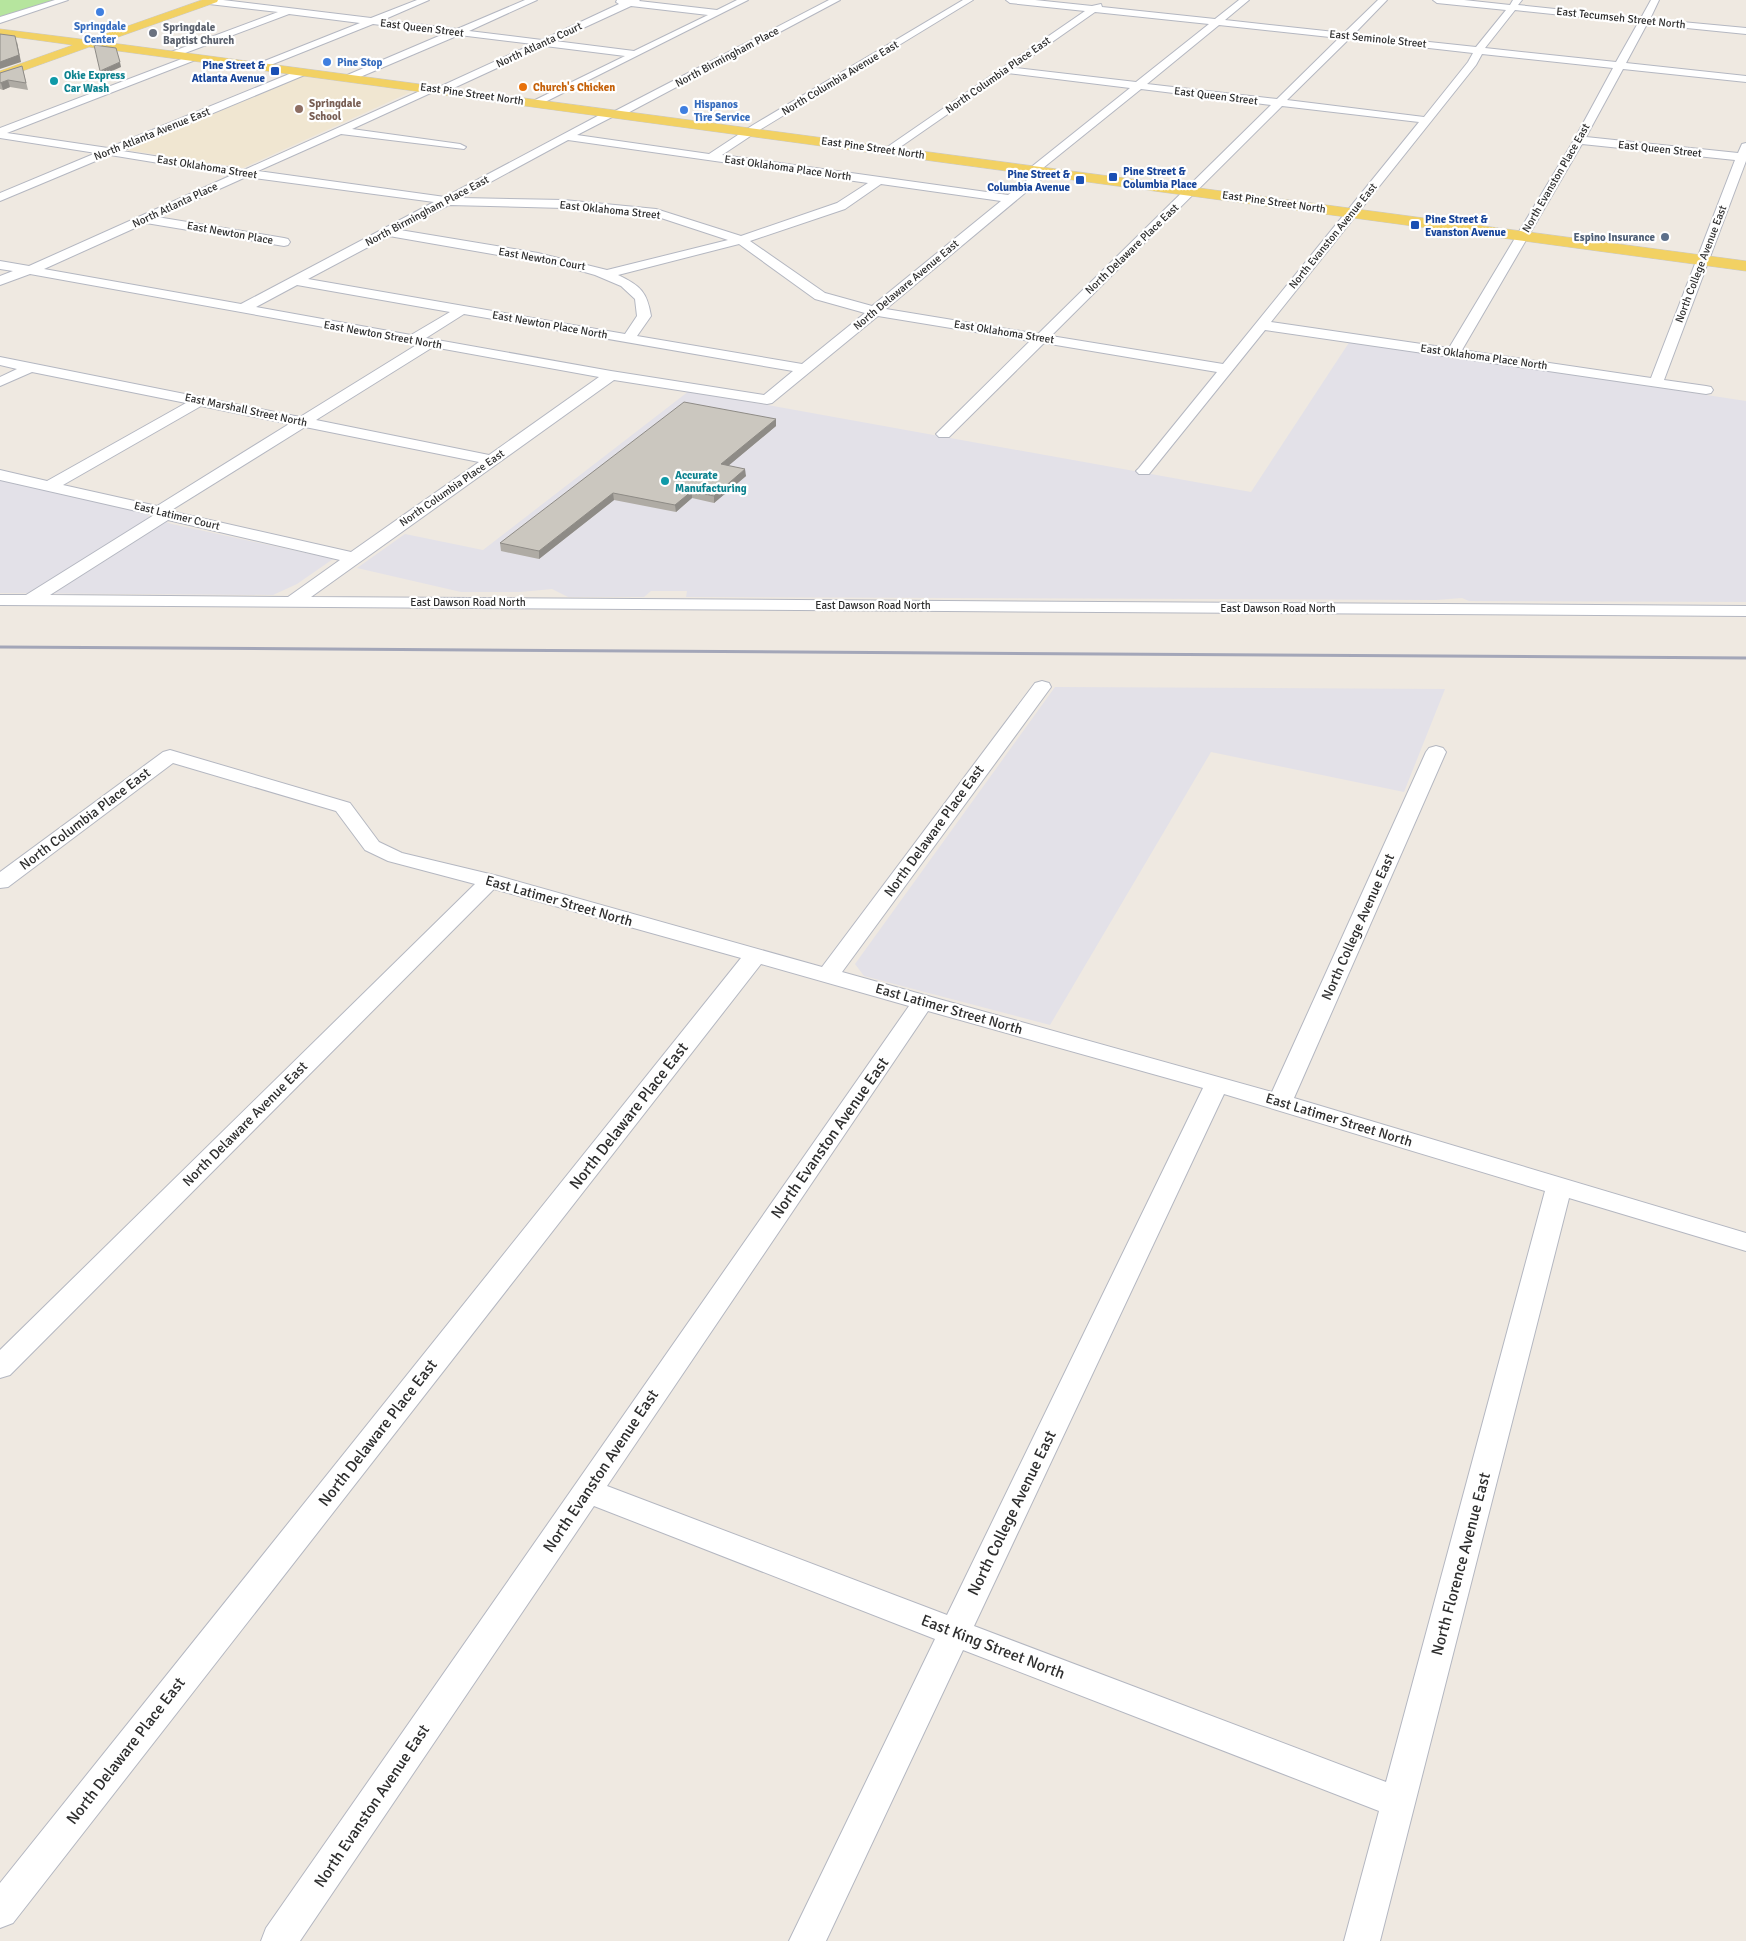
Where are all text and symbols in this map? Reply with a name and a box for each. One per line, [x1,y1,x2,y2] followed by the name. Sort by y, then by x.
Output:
[1556,5,1686,31] street label: East Tecumseh Street North
[94,6,106,18] marker: Springdale Center
[379,16,465,40] street label: East Queen Street
[494,19,584,71] street label: North Atlanta Court
[74,20,127,46] place label: Springdale Center
[163,21,234,47] place label: Springdale Baptist Church
[673,24,781,90] street label: North Birmingham Place
[147,27,159,39] marker: Springdale Baptist Church
[1329,27,1427,51] street label: East Seminole Street
[943,34,1053,116] street label: North Columbia Place East
[779,38,901,118] street label: North Columbia Avenue East
[321,56,333,68] marker: Pine Stop
[337,56,383,69] place label: Pine Stop
[192,59,266,85] place label: Pine Street & Atlanta Avenue
[269,65,281,77] marker: Pine Street & Atlanta Avenue
[64,69,125,95] place label: Okie Express Car Wash
[48,75,60,87] marker: Okie Express Car Wash
[419,80,525,108] street label: East Pine Street North
[517,81,529,93] marker: Church's Chicken
[533,81,615,94] place label: Church's Chicken
[1173,84,1259,108] street label: East Queen Street
[309,97,362,123] place label: Springdale School
[694,98,751,124] place label: Hispanos Tire Service
[293,103,305,115] marker: Springdale School
[678,104,690,116] marker: Hispanos Tire Service
[92,105,212,163] street label: North Atlanta Avenue East
[1519,121,1593,235] street label: North Evanston Place East
[820,134,926,162] street label: East Pine Street North
[1618,138,1703,160] street label: East Queen Street
[156,153,258,181] street label: East Oklahoma Street
[724,153,852,183] street label: East Oklahoma Place North
[1123,165,1198,191] place label: Pine Street & Columbia Place
[987,168,1071,194] place label: Pine Street & Columbia Avenue
[1107,171,1119,183] marker: Pine Street & Columbia Place
[363,173,491,249] street label: North Birmingham Place East
[1074,174,1086,186] marker: Pine Street & Columbia Avenue
[130,180,220,230] street label: North Atlanta Place
[1286,180,1380,291] street label: North Evanston Avenue East
[1221,188,1327,216] street label: East Pine Street North
[559,198,661,222] street label: East Oklahoma Street
[1083,201,1181,297] street label: North Delaware Place East
[1673,203,1729,325] street label: North College Avenue East
[1425,213,1507,239] place label: Pine Street & Evanston Avenue
[186,219,274,247] street label: East Newton Place
[1409,219,1421,231] marker: Pine Street & Evanston Avenue
[1574,231,1656,244] place label: Espino Insurance
[1659,231,1671,243] marker: Espino Insurance
[851,237,961,333] street label: North Delaware Avenue East
[498,245,587,273] street label: East Newton Court
[491,308,609,342] street label: East Newton Place North
[323,318,443,352] street label: East Newton Street North
[953,318,1055,346] street label: East Oklahoma Street
[1420,342,1548,372] street label: East Oklahoma Place North
[184,391,308,429] street label: East Marshall Street North
[397,447,507,529] street label: North Columbia Place East
[675,469,747,495] place label: Accurate Manufacturing
[659,475,671,487] marker: Accurate Manufacturing
[133,499,221,533] street label: East Latimer Court
[410,596,526,609] street label: East Dawson Road North
[815,599,931,612] street label: East Dawson Road North
[1220,602,1336,615] street label: East Dawson Road North
[880,762,988,900] street label: North Delaware Place East
[16,764,154,874] street label: North Columbia Place East
[1318,851,1398,1003] street label: North College Avenue East
[483,872,635,930] street label: East Latimer Street North
[873,980,1025,1038] street label: East Latimer Street North
[565,1038,693,1194] street label: North Delaware Place East
[767,1053,894,1223] street label: North Evanston Avenue East
[179,1058,311,1190] street label: North Delaware Avenue East
[1264,1090,1414,1150] street label: East Latimer Street North
[314,1355,442,1511] street label: North Delaware Place East
[539,1385,663,1556] street label: North Evanston Avenue East
[963,1427,1061,1599] street label: North College Avenue East
[1427,1470,1495,1658] street label: North Florence Avenue East
[918,1610,1068,1684] street label: East King Street North
[62,1673,190,1829] street label: North Delaware Place East
[310,1720,434,1891] street label: North Evanston Avenue East

